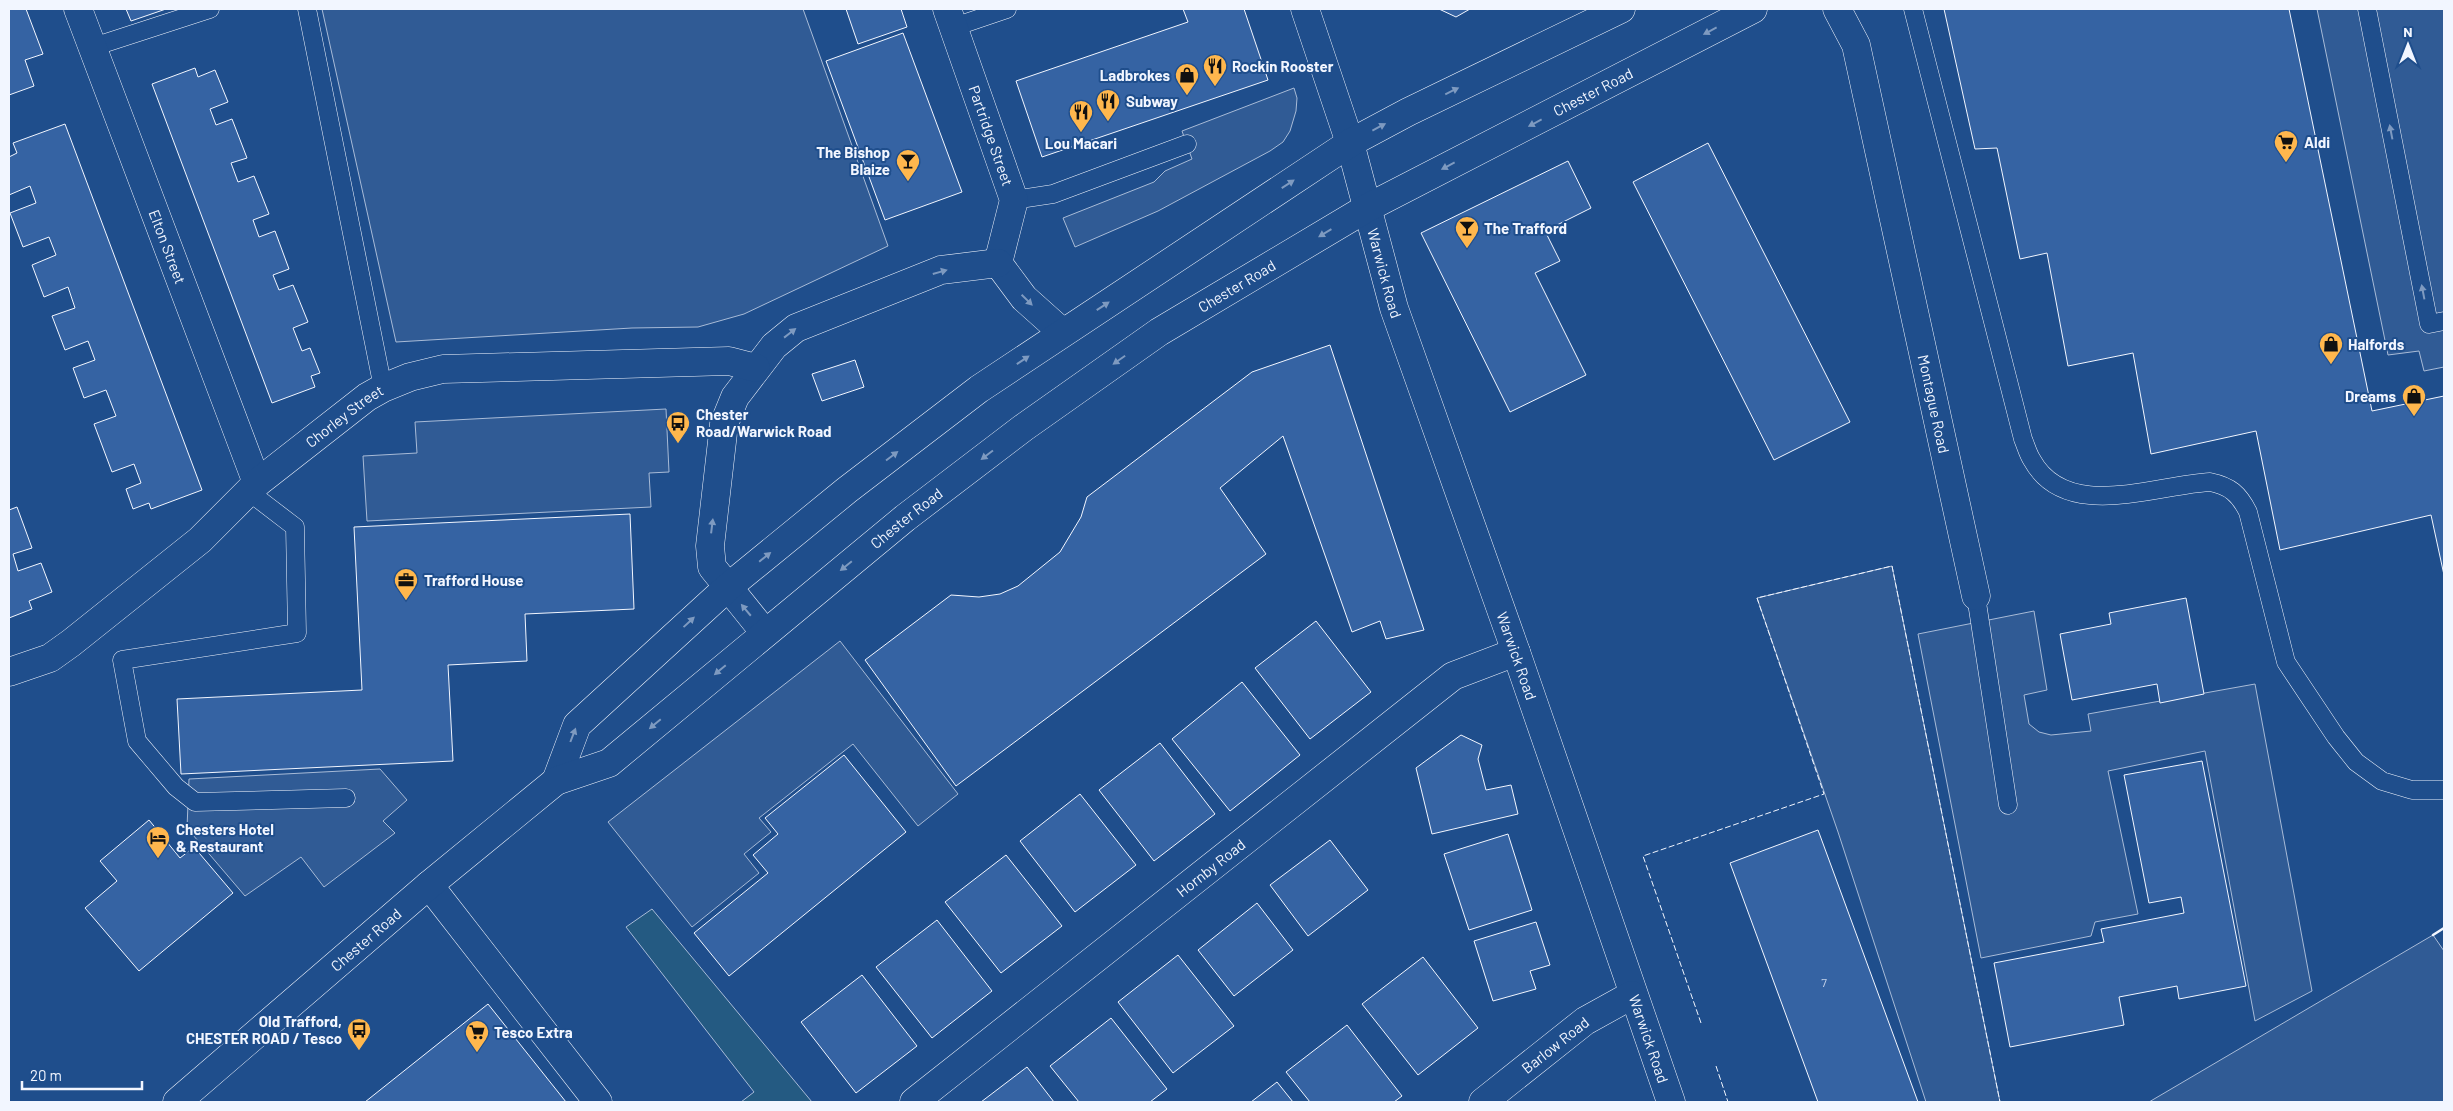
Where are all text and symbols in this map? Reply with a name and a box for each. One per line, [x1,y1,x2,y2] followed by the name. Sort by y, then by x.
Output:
[2383,20,2433,70] north arrow
[2403,23,2413,40] text: N
[1703,27,1717,35] one-way arrow
[1202,53,1228,87] restaurant icon: Rockin Rooster
[1232,57,1334,75] place label: Rockin Rooster
[1174,62,1200,96] shop icon: Ladbrokes
[1550,64,1636,120] street label: Chester Road
[1100,66,1170,84] place label: Ladbrokes
[965,83,1017,188] street label: Partridge Street
[1445,87,1459,95] one-way arrow
[1095,88,1121,122] restaurant icon: Subway
[1126,92,1178,110] place label: Subway
[1068,99,1094,133] restaurant icon: Lou Macari
[1528,119,1542,127] one-way arrow
[1372,123,1386,131] one-way arrow
[2387,124,2395,140] one-way arrow
[2273,129,2299,163] supermarket icon: Aldi
[2304,133,2330,151] place label: Aldi
[1045,134,1117,152] place label: Lou Macari
[816,143,890,178] place label: The Bishop Blaize
[895,148,921,182] bar icon: The Bishop Blaize
[1440,162,1455,170] one-way arrow
[1281,179,1294,189] one-way arrow
[146,207,190,286] street label: Elton Street
[1454,215,1480,249] bar icon: The Trafford
[1484,219,1567,237] place label: The Trafford
[1364,226,1406,320] street label: Warwick Road
[1319,229,1332,238] one-way arrow
[1194,256,1279,316] street label: Chester Road
[932,267,947,275] one-way arrow
[2419,284,2427,299] one-way arrow
[1021,294,1033,306] one-way arrow
[1096,301,1110,310] one-way arrow
[783,328,796,339] one-way arrow
[2318,331,2344,365] shop icon: Halfords
[2348,335,2405,353] place label: Halfords
[1915,353,1954,455] street label: Montague Road
[1016,355,1029,364] one-way arrow
[1112,355,1126,365] one-way arrow
[302,381,386,451] street label: Chorley Street
[2401,383,2427,417] shop icon: Dreams
[2345,387,2396,405] place label: Dreams
[696,405,832,440] place label: Chester Road/Warwick Road
[665,410,691,444] bus stop icon: Chester Road/Warwick Road
[885,450,898,461] one-way arrow
[980,450,994,460] one-way arrow
[867,484,946,552] street label: Chester Road
[708,518,716,534] one-way arrow
[758,551,770,563] one-way arrow
[840,561,853,572] one-way arrow
[393,567,419,601] office icon: Trafford House
[424,571,524,589] place label: Trafford House
[740,604,751,617] one-way arrow
[1493,609,1541,702] street label: Warwick Road
[683,617,695,628] one-way arrow
[714,664,727,675] one-way arrow
[649,719,662,730] one-way arrow
[569,727,577,742] one-way arrow
[176,820,274,855] place label: Chesters Hotel & Restaurant
[145,825,171,859] hotel icon: Chesters Hotel & Restaurant
[1173,835,1249,900] street label: Hornby Road
[327,904,405,975] street label: Chester Road
[1821,975,1827,989] house number: 7
[1626,992,1673,1085] street label: Warwick Road
[186,1012,342,1047] place label: Old Trafford, CHESTER ROAD / Tesco
[1518,1013,1592,1077] street label: Barlow Road
[346,1017,372,1051] bus stop icon: Old Trafford, CHESTER ROAD / Tesco
[464,1019,490,1053] supermarket icon: Tesco Extra
[494,1023,573,1041] place label: Tesco Extra
[22,1058,142,1090] scale bar
[30,1066,62,1084] text: 20 m

